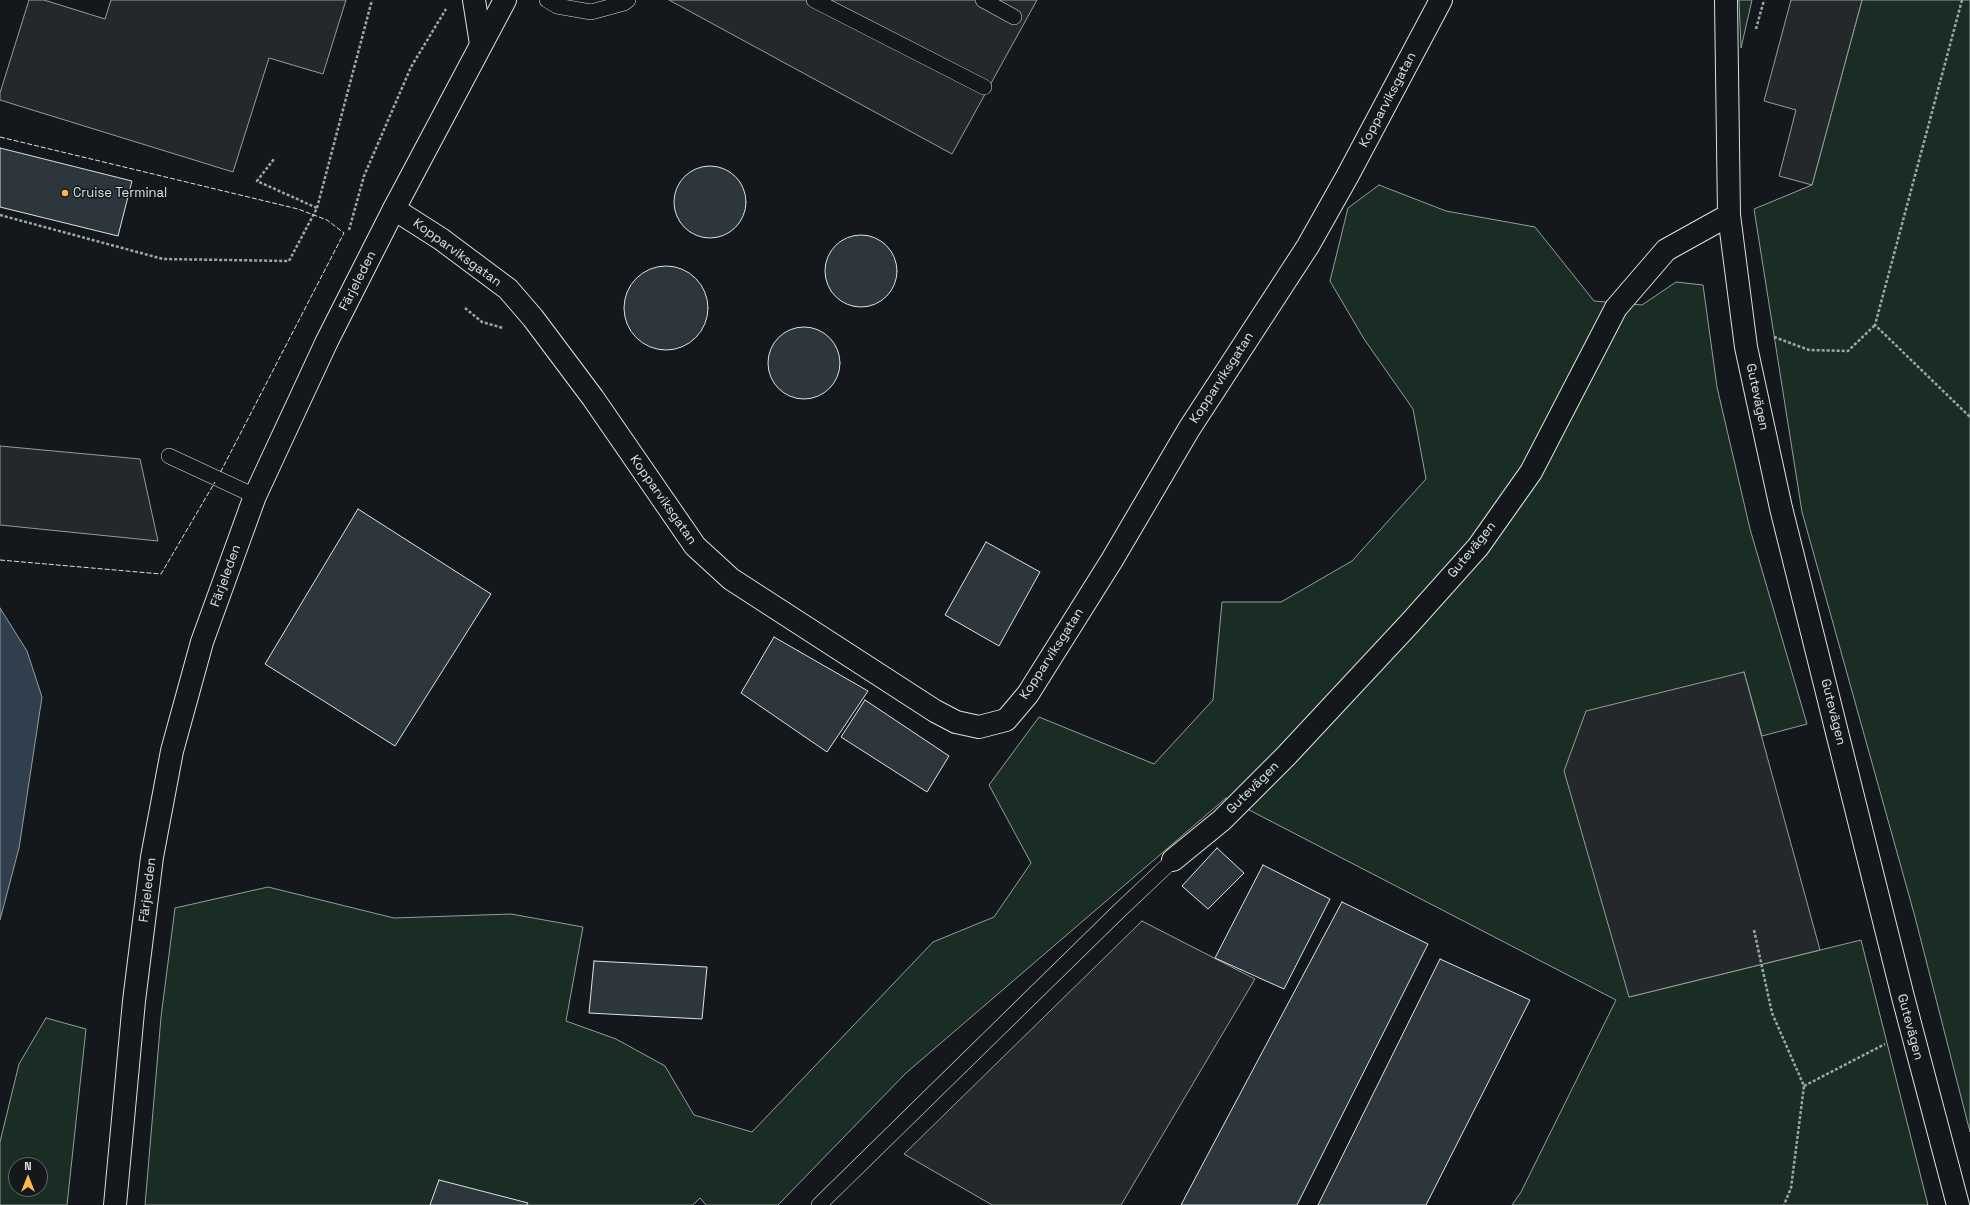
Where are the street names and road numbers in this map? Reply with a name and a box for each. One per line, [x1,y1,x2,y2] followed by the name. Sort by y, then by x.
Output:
[1356,50,1420,150] street label: Kopparviksgatan
[410,216,504,290] street label: Kopparviksgatan
[336,248,380,314] street label: Färjeleden
[1187,330,1257,426] street label: Kopparviksgatan
[1742,362,1772,432] street label: Gutevägen
[626,452,700,548] street label: Kopparviksgatan
[1445,519,1499,581] street label: Gutevägen
[208,543,244,609] street label: Färjeleden
[1017,606,1087,702] street label: Kopparviksgatan
[1817,677,1849,747] street label: Gutevägen
[1224,759,1282,817] street label: Gutevägen
[136,857,160,923] street label: Färjeleden
[1894,992,1926,1062] street label: Gutevägen

